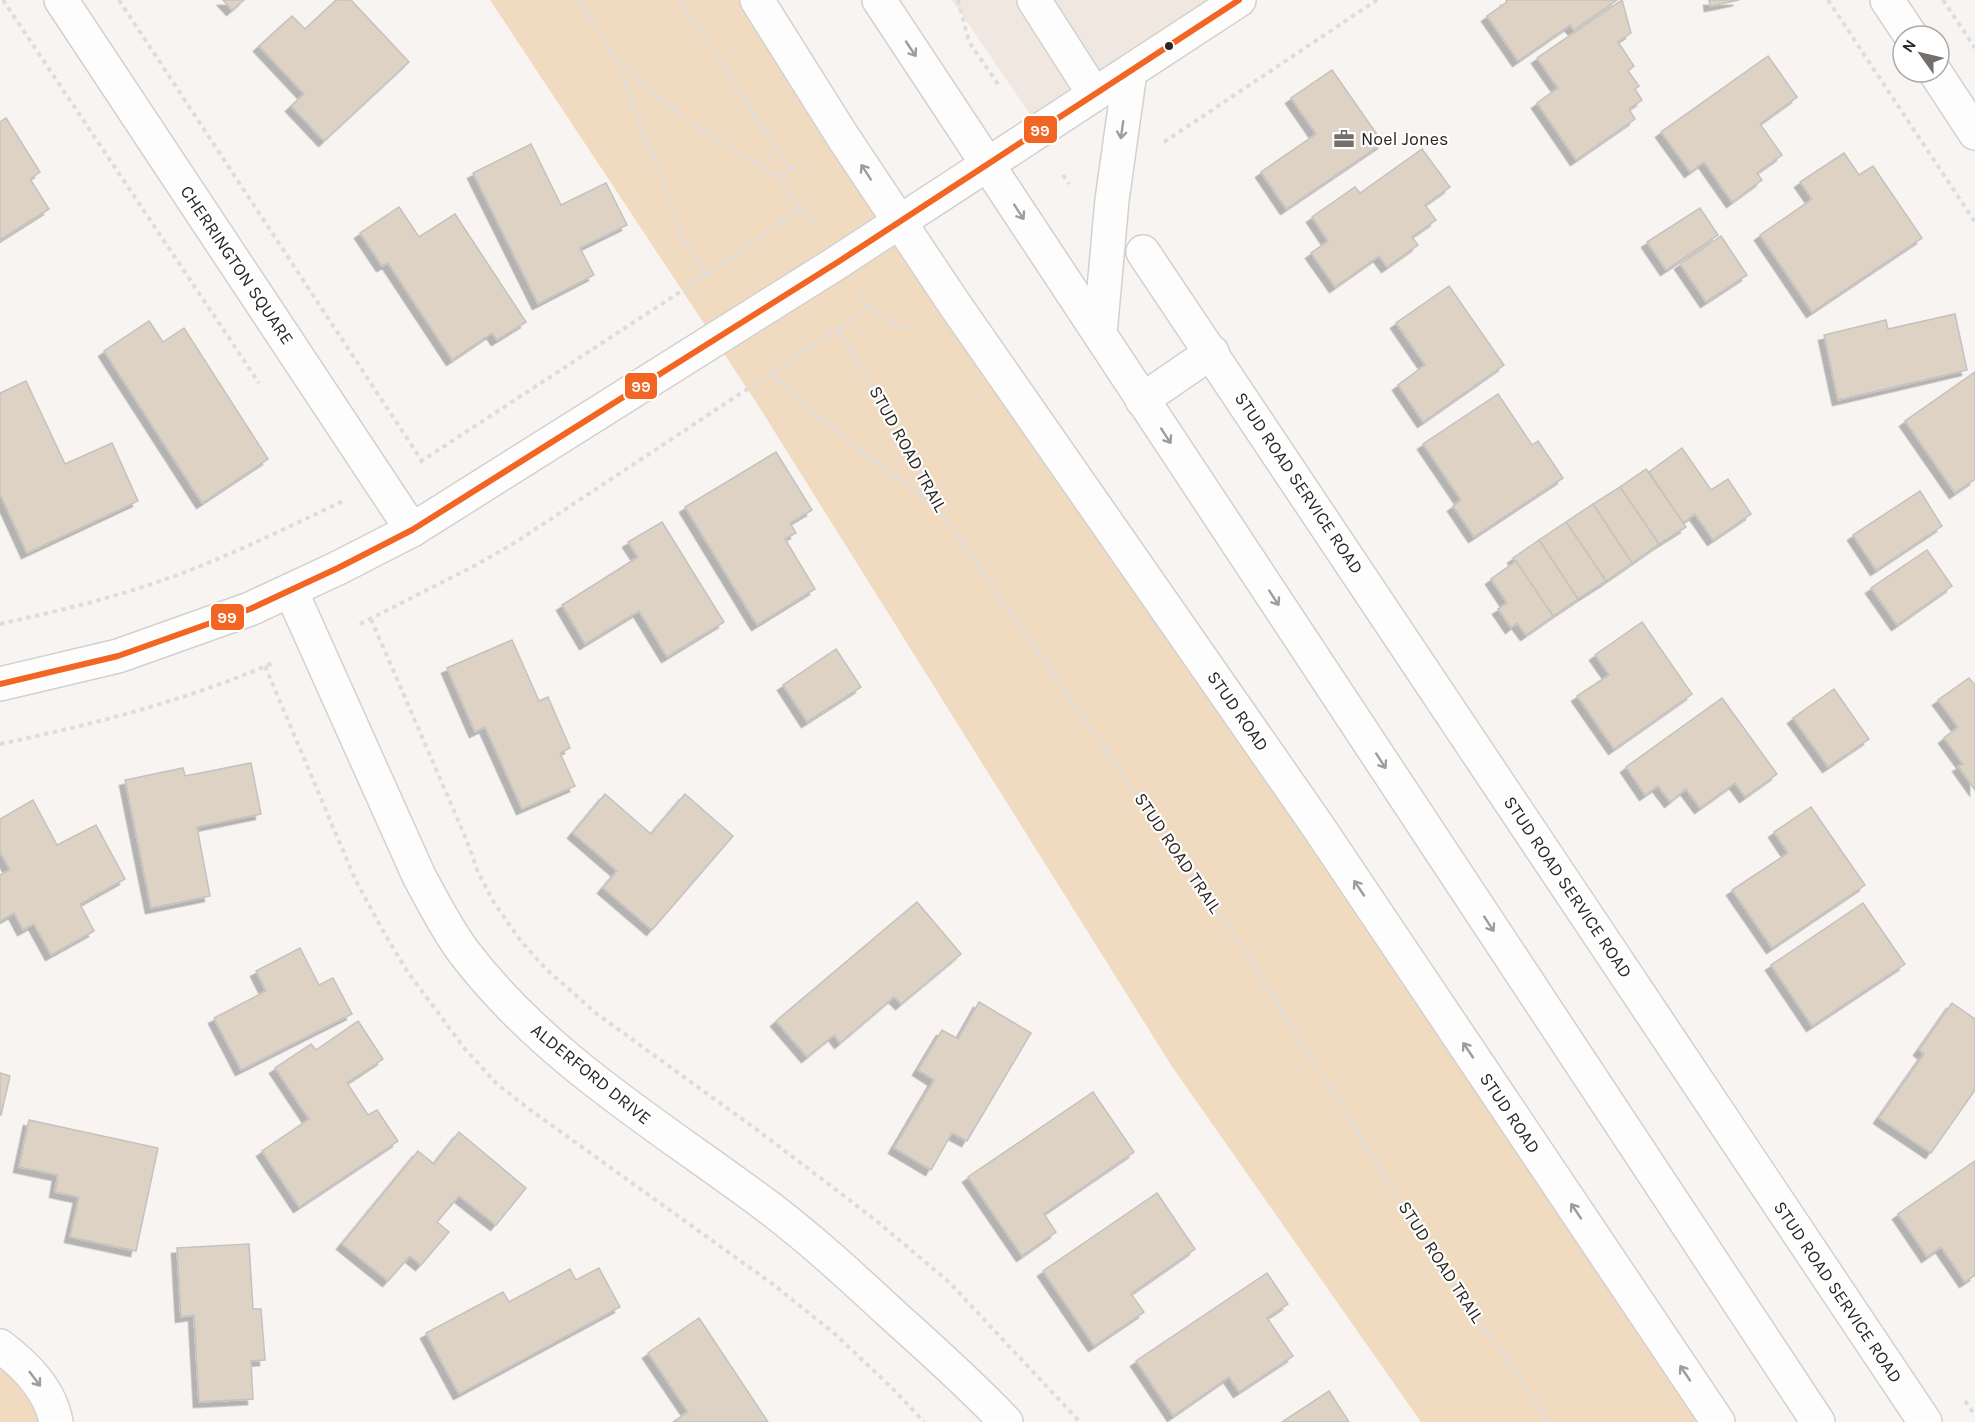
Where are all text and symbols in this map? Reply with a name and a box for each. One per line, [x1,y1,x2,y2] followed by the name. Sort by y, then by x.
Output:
[1891,24,1951,84] north arrow
[1898,36,1920,56] text: N
[906,40,918,57] one-way arrow
[1163,40,1175,52] unlabelled marker
[1023,115,1058,144] line badge: 99
[1116,120,1127,140] one-way arrow
[1030,121,1050,140] text: 99
[1332,127,1356,151] office icon: Noel Jones
[1361,128,1448,150] place label: Noel Jones
[860,164,873,181] one-way arrow
[176,181,298,349] street label: CHERRINGTON SQUARE
[1012,203,1025,220] one-way arrow
[624,372,658,400] line badge: 99
[631,377,651,396] text: 99
[864,382,952,516] street label: STUD ROAD TRAIL
[1230,388,1368,578] street label: STUD ROAD SERVICE ROAD
[1160,427,1172,443] one-way arrow
[1267,590,1280,607] one-way arrow
[210,603,245,631] line badge: 99
[217,608,237,627] text: 99
[1202,667,1274,755] street label: STUD ROAD
[1375,752,1387,769] one-way arrow
[1130,788,1227,918] street label: STUD ROAD TRAIL
[1499,792,1637,982] street label: STUD ROAD SERVICE ROAD
[1353,880,1365,896] one-way arrow
[1482,915,1495,932] one-way arrow
[526,1019,656,1129] street label: ALDERFORD DRIVE
[1462,1042,1474,1058] one-way arrow
[1475,1068,1545,1158] street label: STUD ROAD
[1393,1197,1489,1328] street label: STUD ROAD TRAIL
[1769,1197,1907,1387] street label: STUD ROAD SERVICE ROAD
[1570,1203,1583,1220] one-way arrow
[1679,1366,1691,1382] one-way arrow
[29,1371,41,1387] one-way arrow

